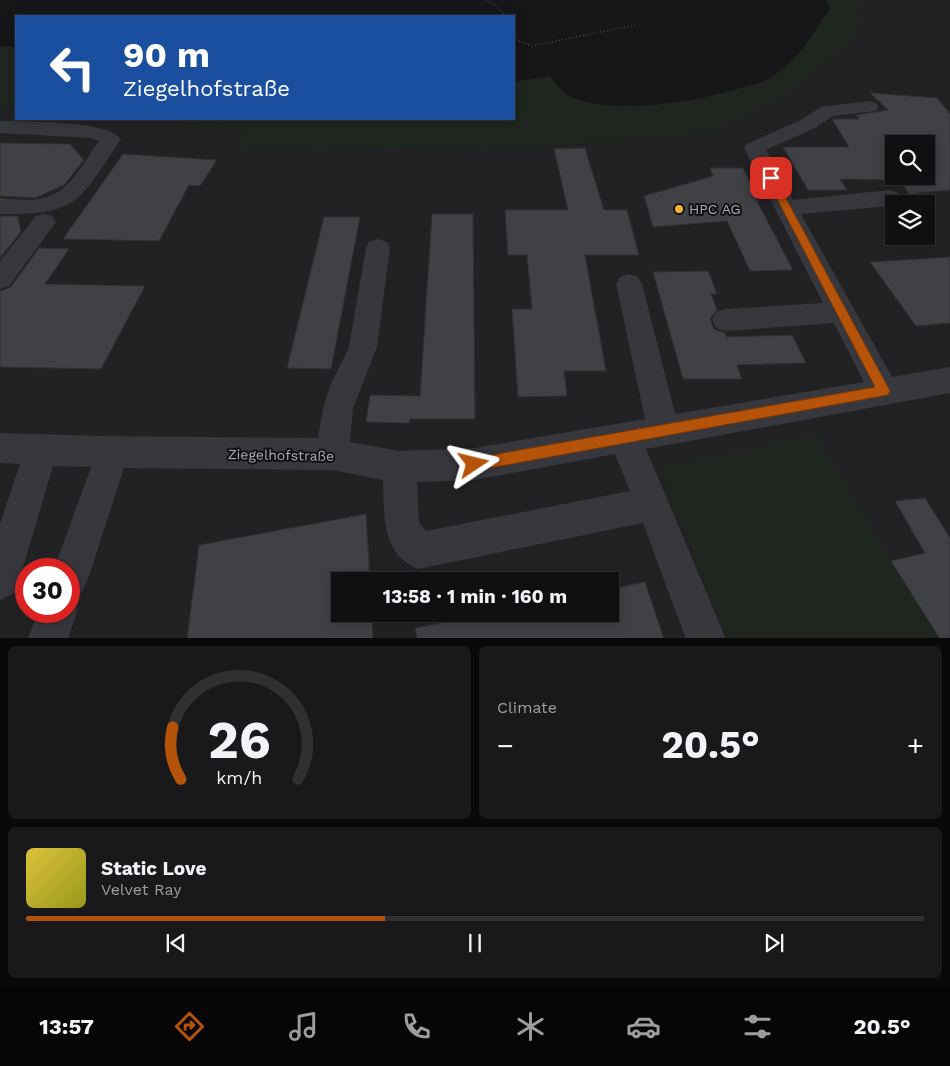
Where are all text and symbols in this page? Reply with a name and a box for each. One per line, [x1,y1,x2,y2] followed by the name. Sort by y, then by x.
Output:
[123,34,210,76] text: 90 m
[40,35,105,100] icon: left
[123,76,290,101] text: Ziegelhofstraße
[885,135,935,245] map controls
[885,135,935,185] button: search
[750,157,792,199] pin
[757,164,785,192] icon: arrive
[885,195,935,245] button: layers
[689,201,741,217] place label: HPC AG
[673,203,685,215] marker: HPC AG
[447,437,499,489] position arrow
[228,446,334,464] street label: Ziegelhofstraße
[15,558,80,623] speed limit sign: 30
[383,585,567,608] text: 13:58 · 1 min · 160 m
[497,698,557,717] text: Climate
[208,710,271,771] text: 26
[661,723,760,767] text: 20.5°
[497,729,514,762] text: −
[907,729,924,762] text: +
[216,767,263,788] text: km/h
[101,857,206,880] text: Static Love
[101,880,181,899] text: Velvet Ray
[162,929,190,957] icon: previous
[461,929,489,957] icon: pause
[760,929,788,957] icon: next
[172,1009,207,1044] icon: directions
[286,1009,321,1044] icon: music
[399,1009,434,1044] icon: phone
[513,1009,548,1044] icon: climate
[626,1009,661,1044] icon: car
[740,1009,775,1044] icon: filters
[39,1014,94,1039] text: 13:57
[853,1014,911,1039] text: 20.5°

